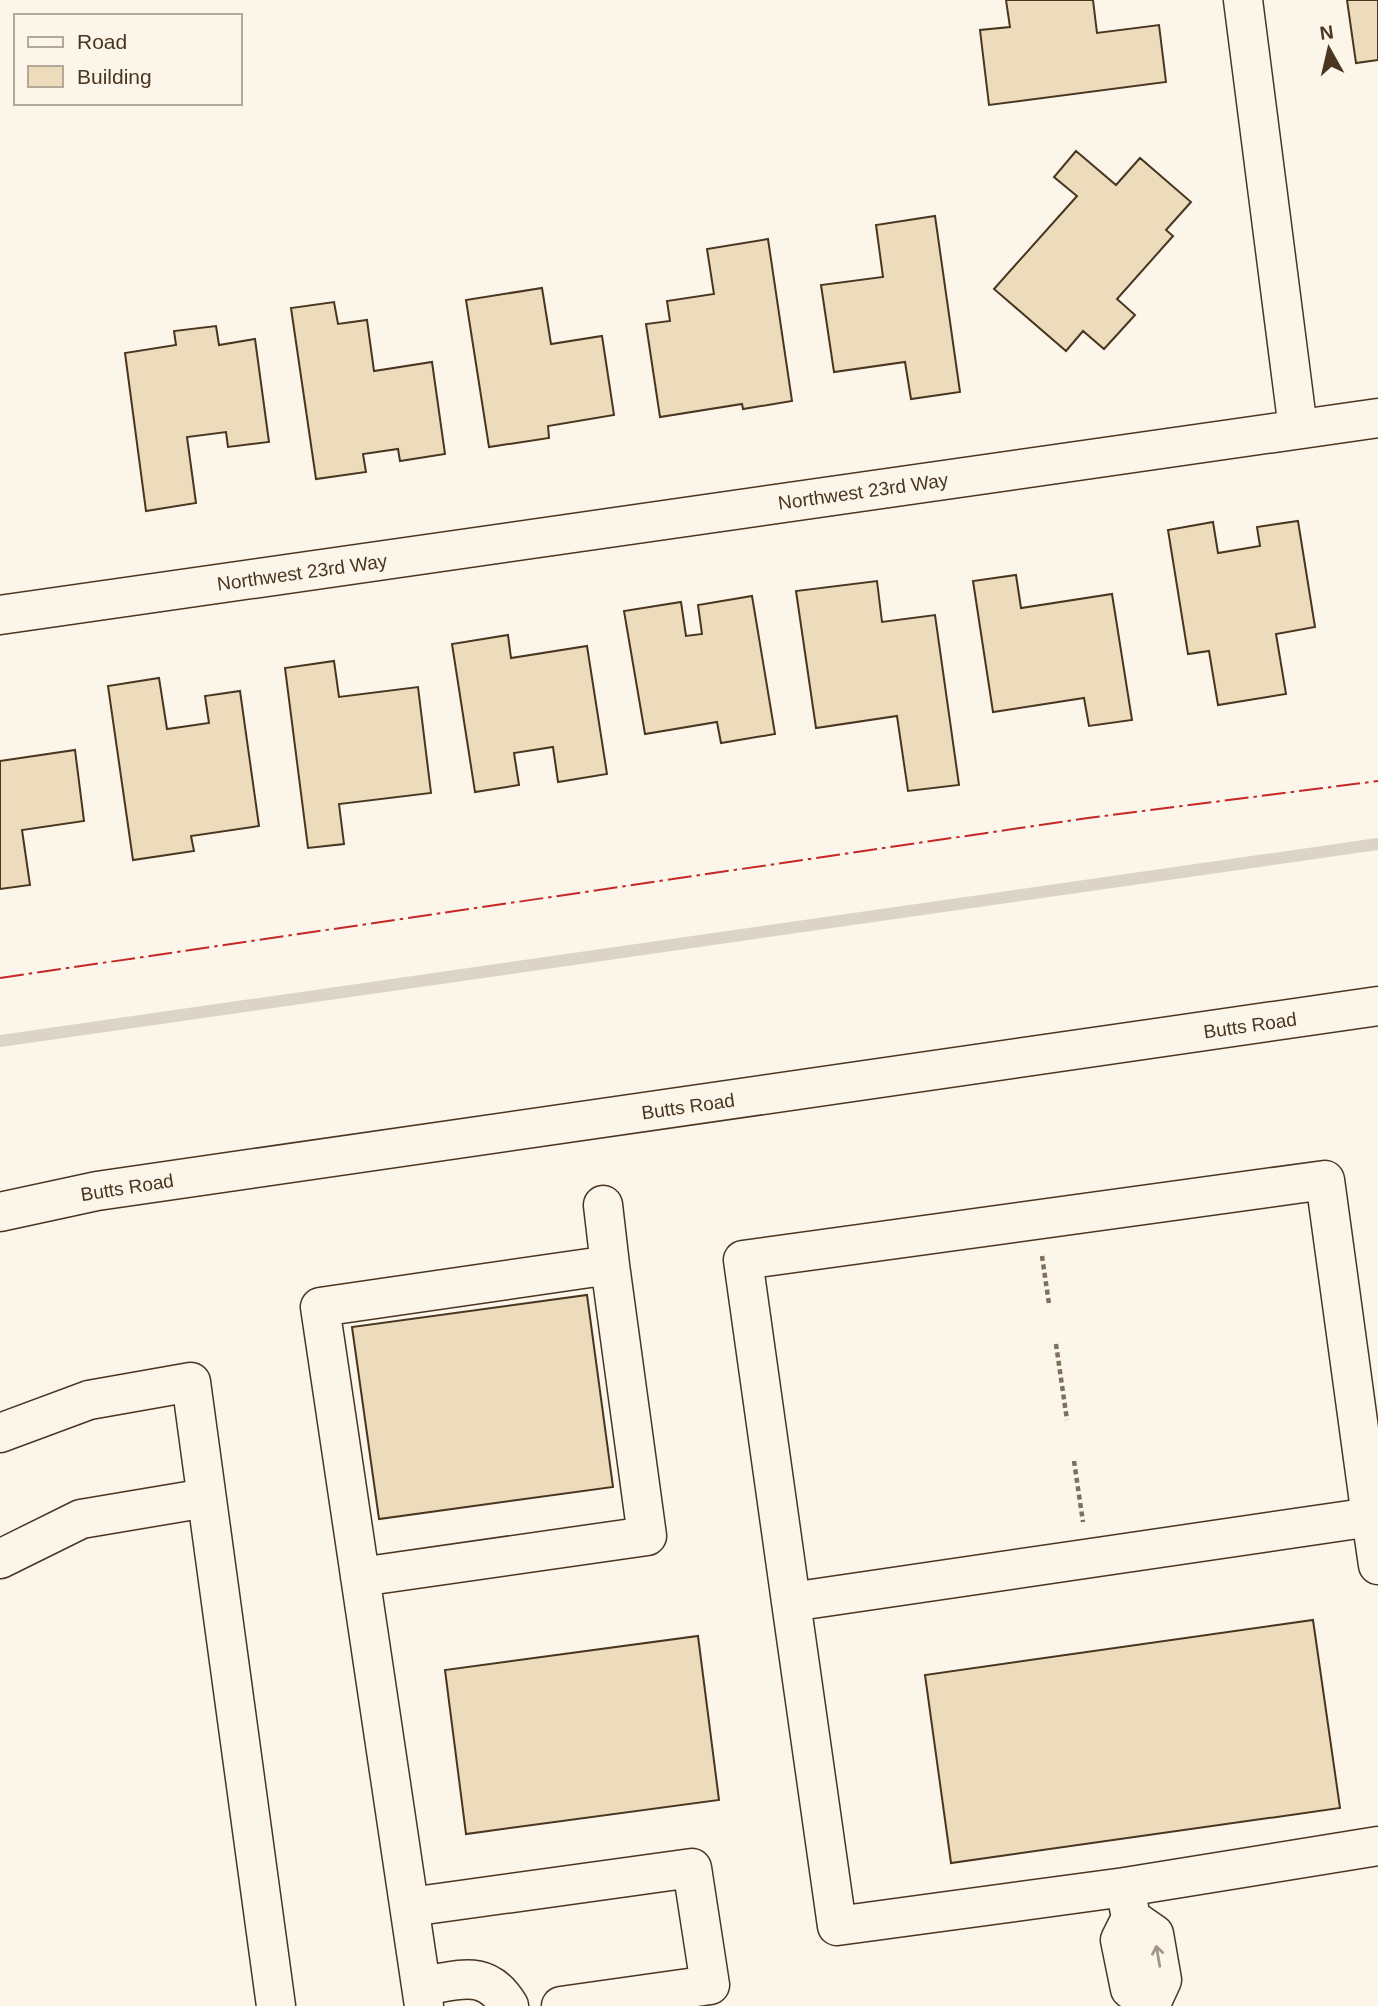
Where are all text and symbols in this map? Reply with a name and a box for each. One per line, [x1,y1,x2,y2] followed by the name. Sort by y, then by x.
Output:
[14,14,242,105] legend
[1294,14,1364,84] north arrow
[1318,21,1335,44] text: N
[77,30,127,53] text: Road
[77,65,152,88] text: Building
[777,469,950,514] street label: Northwest 23rd Way
[216,550,389,595] street label: Northwest 23rd Way
[1202,1009,1298,1042] street label: Butts Road
[640,1090,736,1123] street label: Butts Road
[79,1170,175,1205] street label: Butts Road
[1151,1945,1164,1968] one-way arrow

